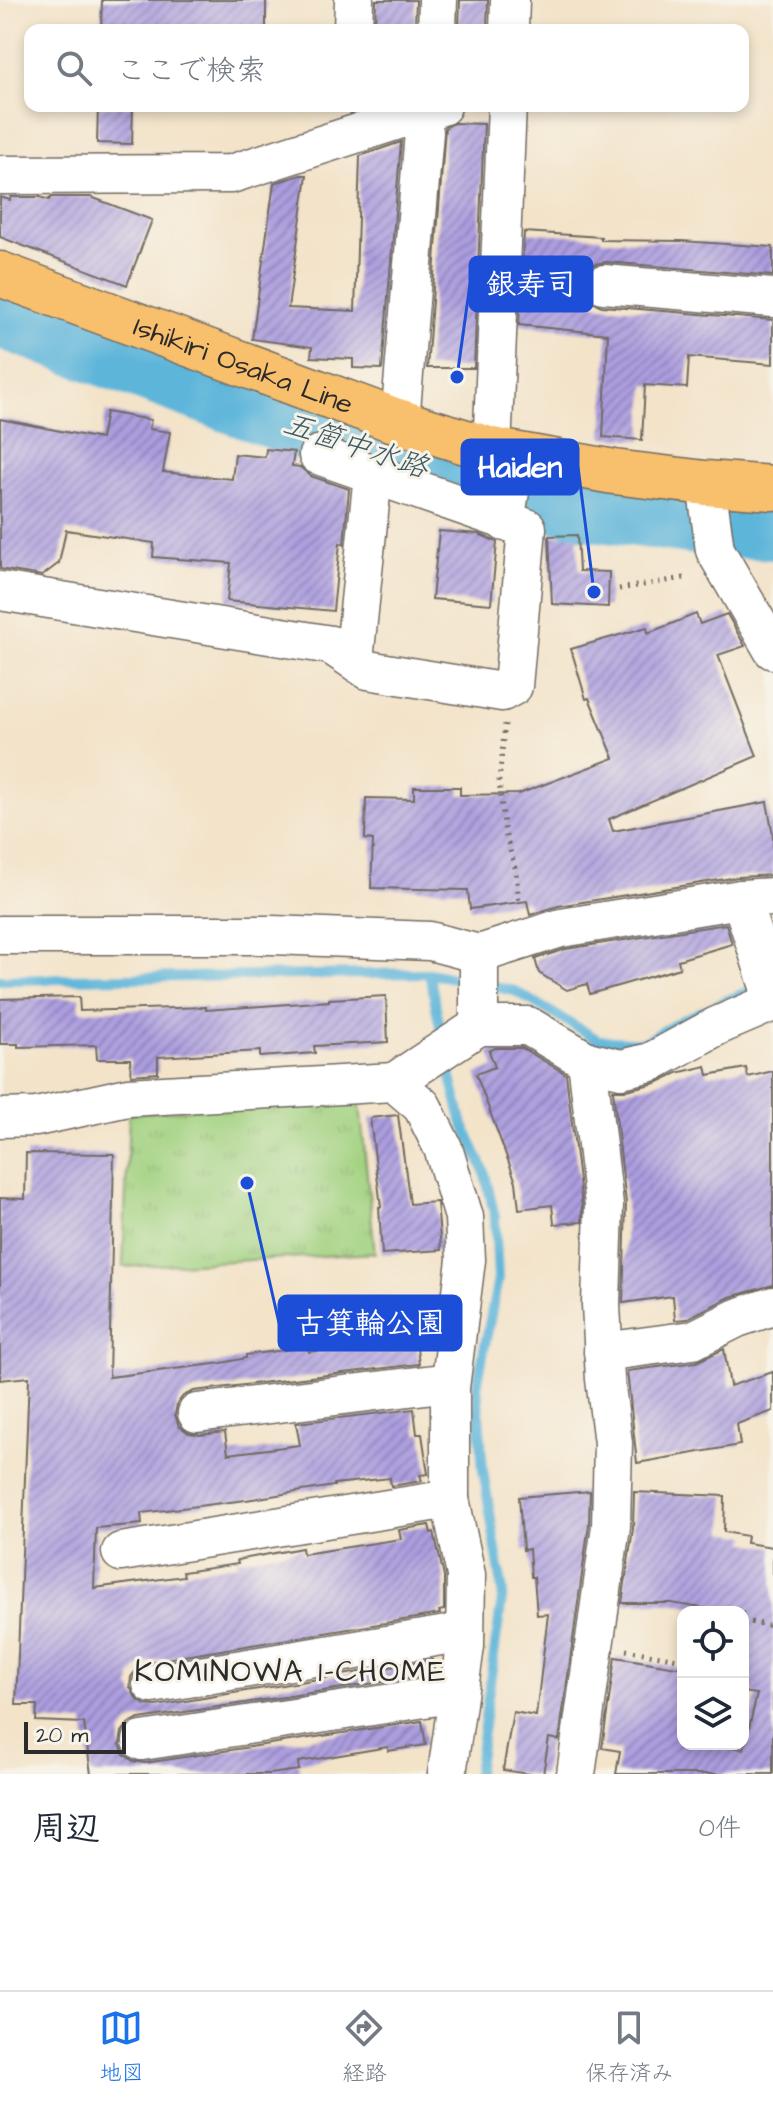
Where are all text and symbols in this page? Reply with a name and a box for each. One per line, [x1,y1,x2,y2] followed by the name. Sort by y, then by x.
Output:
[24,24,749,112] search box
[52,46,96,90] icon: search
[116,50,266,92] text: ここで検索
[470,257,592,311] callout: 銀寿司
[486,264,576,306] text: 銀寿司
[128,307,358,424] street label: Ishikiri Osaka Line
[278,403,435,490] water label: 五箇中水路
[462,440,578,494] callout: Haiden
[478,447,562,489] text: Haiden
[279,1296,461,1350] callout: 古箕輪公園
[295,1303,445,1345] text: 古箕輪公園
[677,1606,749,1750] map controls
[677,1606,749,1678] button: locate
[134,1651,448,1693] district label: KOMINOWA 1-CHOME
[677,1678,749,1750] button: layers
[24,1718,126,1754] scale bar
[36,1720,88,1751] text: 20 m
[32,1805,100,1853] text: 周辺
[699,1810,741,1846] text: 0件
[99,2006,144,2089] tab: 地図
[342,2006,387,2089] tab: 経路
[585,2006,674,2089] tab: 保存済み

